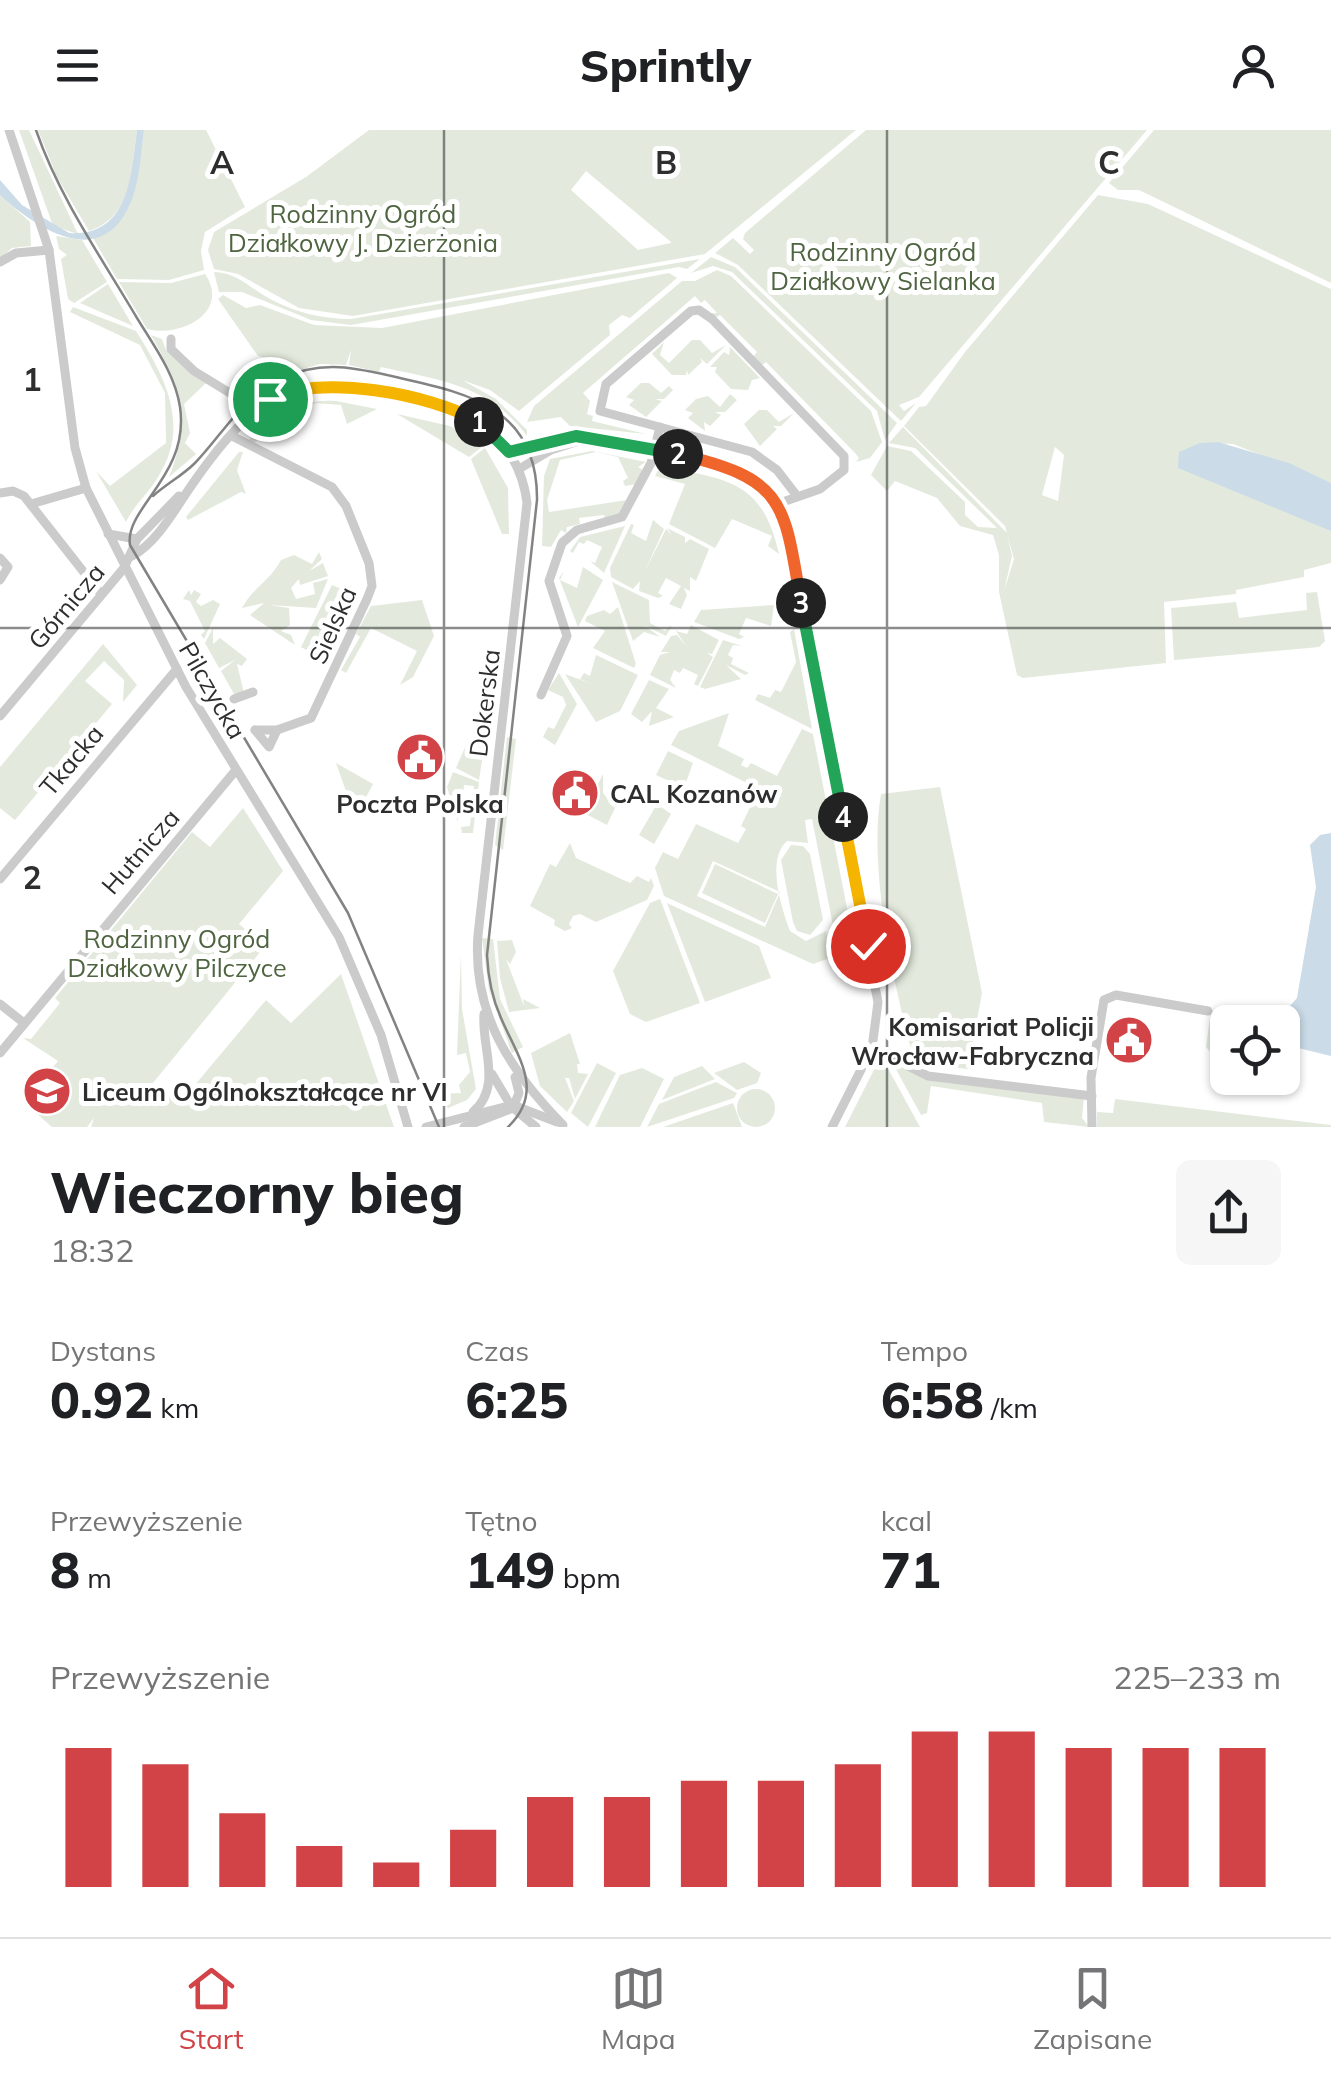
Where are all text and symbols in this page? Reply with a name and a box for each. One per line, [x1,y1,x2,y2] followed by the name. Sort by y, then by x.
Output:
[580,37,751,93] text: Sprintly
[50,38,105,93] icon: menu
[1226,38,1281,93] icon: person
[210,142,234,182] text: A
[655,142,677,182] text: B
[1098,142,1120,182] text: C
[228,198,498,258] park label: Rodzinny Ogród Działkowy J. Dzierżonia
[770,236,996,296] park label: Rodzinny Ogród Działkowy Sielanka
[228,357,313,442] pin
[22,359,42,399] text: 1
[243,372,298,427] icon: arrive
[454,397,504,447] pin: 1
[471,404,487,439] text: 1
[653,429,703,479] pin: 2
[670,436,686,471] text: 2
[21,557,111,655] street label: Górnicza
[776,578,826,628] pin: 3
[301,582,363,668] street label: Sielska
[793,585,809,620] text: 3
[173,636,253,744] street label: Pilczycka
[462,647,506,759] street label: Dokerska
[32,718,110,802] street label: Tkacka
[394,731,446,783] public building icon: Poczta Polska
[549,767,601,819] public building icon: CAL Kozanów
[610,778,778,809] place label: CAL Kozanów
[336,788,504,819] place label: Poczta Polska
[818,792,868,842] pin: 4
[835,799,851,834] text: 4
[94,802,186,900] street label: Hutnicza
[22,857,42,897] text: 2
[826,904,911,989] pin
[841,919,896,974] icon: check
[67,923,287,983] park label: Rodzinny Ogród Działkowy Pilczyce
[1210,1005,1300,1095] map controls
[1210,1005,1300,1095] button: locate
[851,1011,1094,1071] place label: Komisariat Policji Wrocław-Fabryczna
[1103,1014,1155,1066] public building icon: Komisariat Policji Wrocław-Fabryczna
[21,1065,73,1117] school or university icon: Liceum Ogólnokształcące nr VI
[82,1076,448,1107] place label: Liceum Ogólnokształcące nr VI
[50,1158,464,1227] text: Wieczorny bieg
[1176,1160,1281,1265] button: share
[50,1230,134,1270] text: 18:32
[50,1333,156,1368] text: Dystans
[465,1333,529,1368] text: Czas
[881,1333,968,1368] text: Tempo
[50,1368,153,1431] text: 0.92
[465,1368,568,1431] text: 6:25
[881,1368,984,1431] text: 6:58
[153,1390,199,1425] text: km
[984,1390,1038,1425] text: /km
[50,1503,243,1538] text: Przewyższenie
[465,1503,538,1538] text: Tętno
[881,1503,932,1538] text: kcal
[50,1538,80,1601] text: 8
[465,1538,555,1601] text: 149
[881,1538,941,1601] text: 71
[80,1560,112,1595] text: m
[555,1560,621,1595] text: bpm
[50,1657,270,1697] text: Przewyższenie
[1113,1657,1281,1697] text: 225–233 m
[179,1961,244,2056] tab: Start
[601,1961,676,2056] tab: Mapa
[1033,1961,1152,2056] tab: Zapisane

